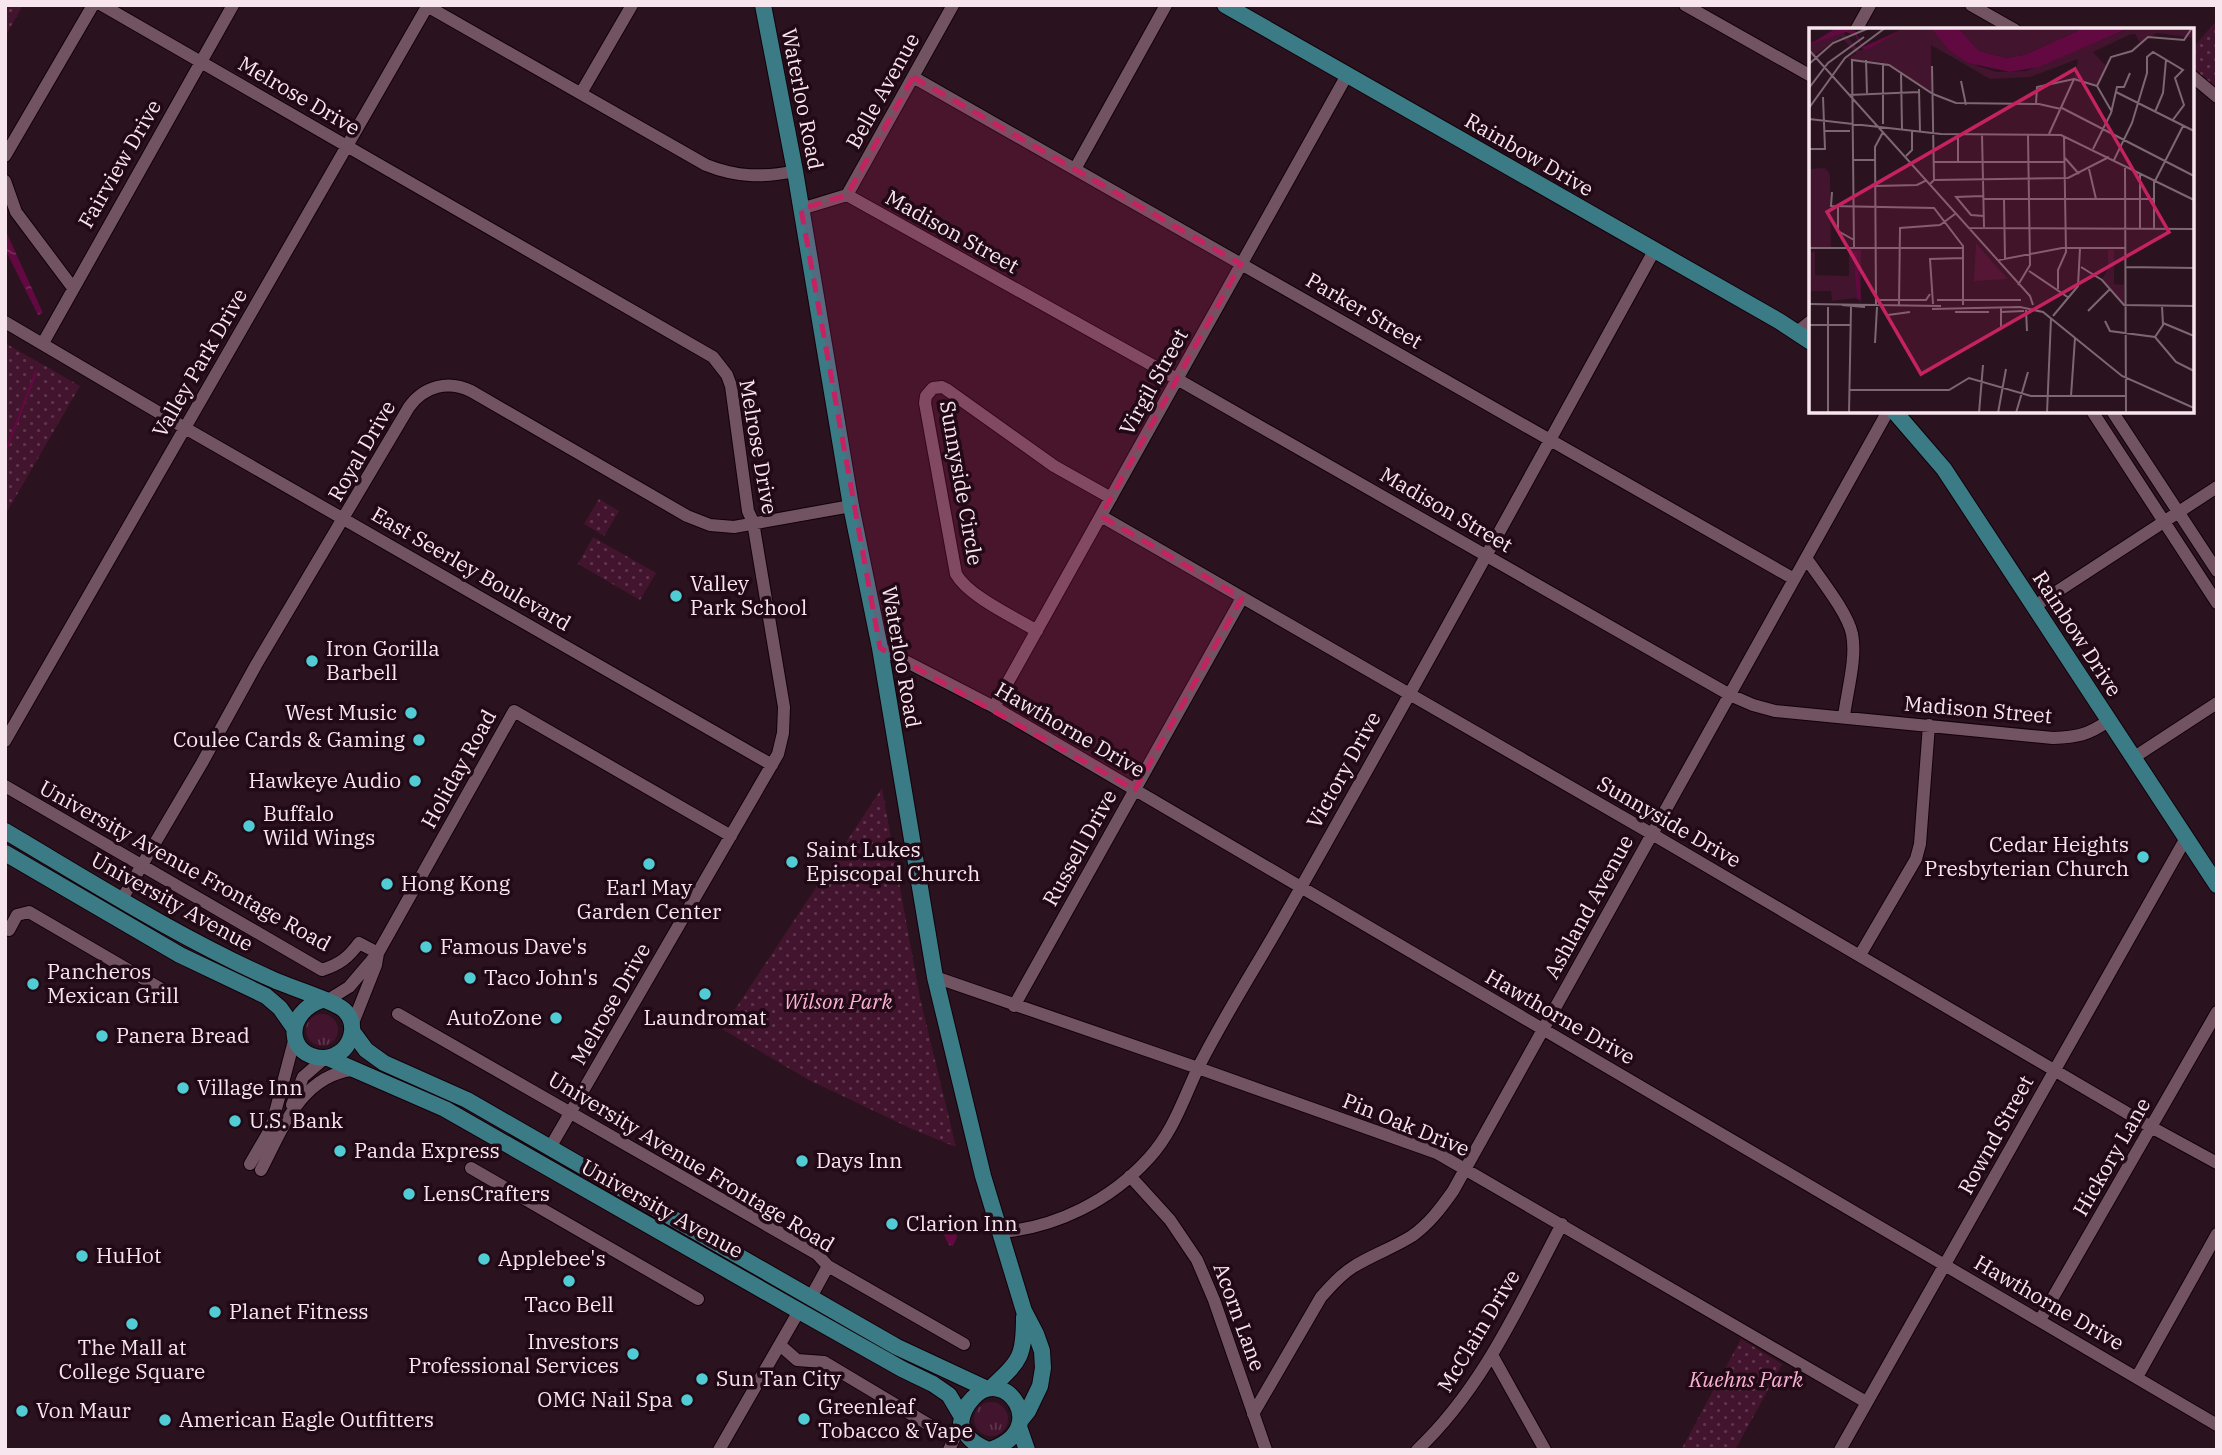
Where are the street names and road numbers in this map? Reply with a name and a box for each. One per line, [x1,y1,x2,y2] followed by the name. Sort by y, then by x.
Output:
[776,26,830,172] street label: Waterloo Road
[839,28,925,153] street label: Belle Avenue
[233,49,366,141] street label: Melrose Drive
[71,94,167,233] street label: Fairview Drive
[1460,106,1599,202] street label: Rainbow Drive
[881,183,1024,279] street label: Madison Street
[1301,266,1428,355] street label: Parker Street
[145,283,253,442] street label: Valley Park Drive
[1112,323,1194,440] street label: Virgil Street
[733,377,785,516] street label: Melrose Drive
[321,395,401,506] street label: Royal Drive
[934,398,990,567] street label: Sunnyside Circle
[1375,460,1518,558] street label: Madison Street
[367,500,577,637] street label: East Seerley Boulevard
[2027,565,2129,702] street label: Rainbow Drive
[876,584,928,730] street label: Waterloo Road
[991,675,1150,783] street label: Hawthorne Drive
[1903,689,2053,729] street label: Madison Street
[414,704,502,833] street label: Holiday Road
[1300,706,1387,833] street label: Victory Drive
[1592,769,1747,874] street label: Sunnyside Drive
[35,775,335,957] street label: University Avenue Frontage Road
[1036,784,1123,911] street label: Russell Drive
[1537,830,1639,983] street label: Ashland Avenue
[87,847,257,957] street label: University Avenue
[564,937,656,1070] street label: Melrose Drive
[1481,962,1640,1070] street label: Hawthorne Drive
[543,1066,839,1258] street label: University Avenue Frontage Road
[1951,1070,2039,1199] street label: Rownd Street
[1339,1086,1474,1162] street label: Pin Oak Drive
[2066,1092,2156,1221] street label: Hickory Lane
[577,1154,747,1264] street label: University Avenue
[1970,1248,2129,1356] street label: Hawthorne Drive
[1207,1259,1272,1375] street label: Acorn Lane
[1430,1264,1526,1397] street label: McClain Drive

